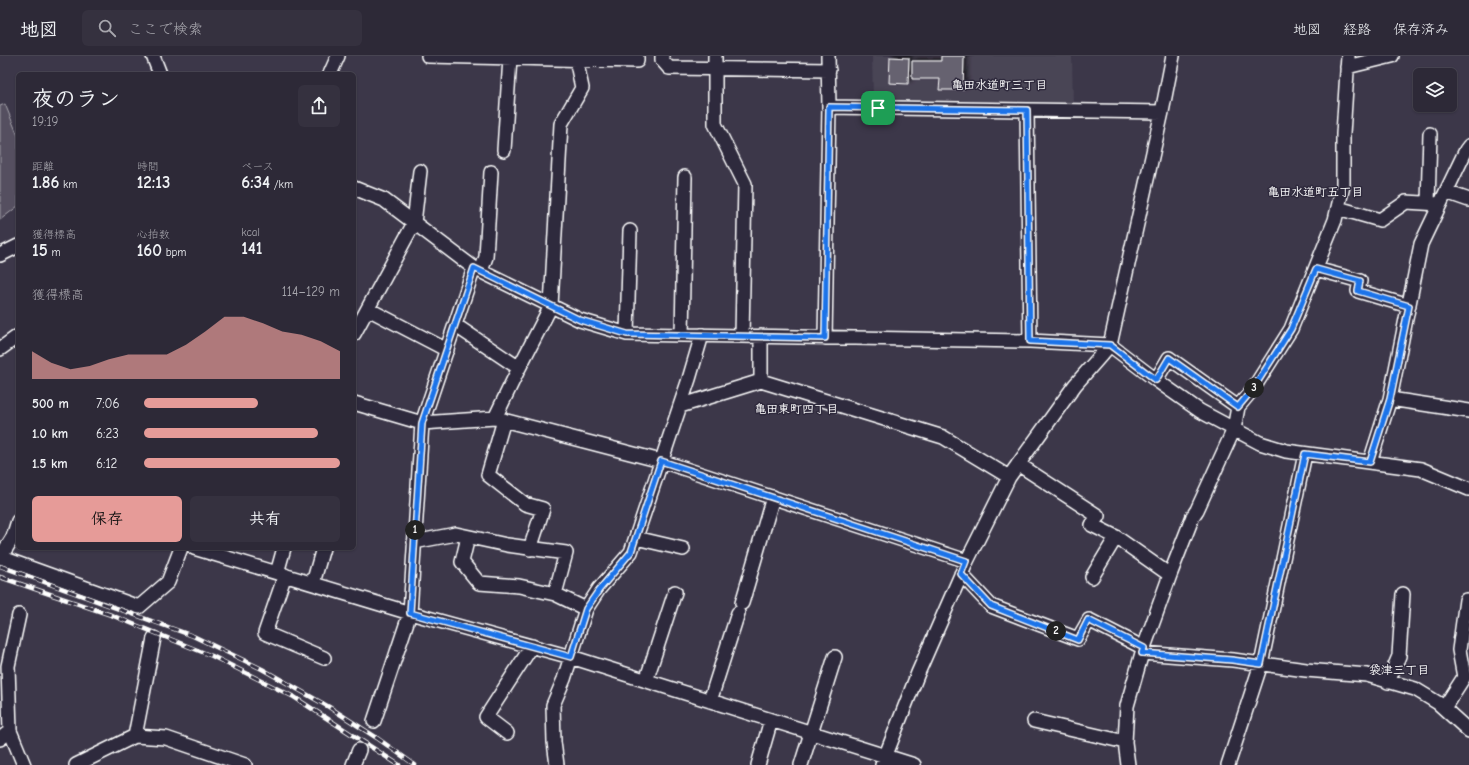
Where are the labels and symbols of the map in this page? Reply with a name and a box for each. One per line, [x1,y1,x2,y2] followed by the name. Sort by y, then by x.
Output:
[951,78,1047,92] district label: 亀田水道町三丁目
[861,91,895,125] pin
[1267,185,1363,199] district label: 亀田水道町五丁目
[1244,378,1264,398] pin: 3
[754,402,838,416] district label: 亀田東町四丁目
[405,520,425,540] pin: 1
[1046,621,1066,641] pin: 2
[1369,663,1429,677] district label: 袋津三丁目

